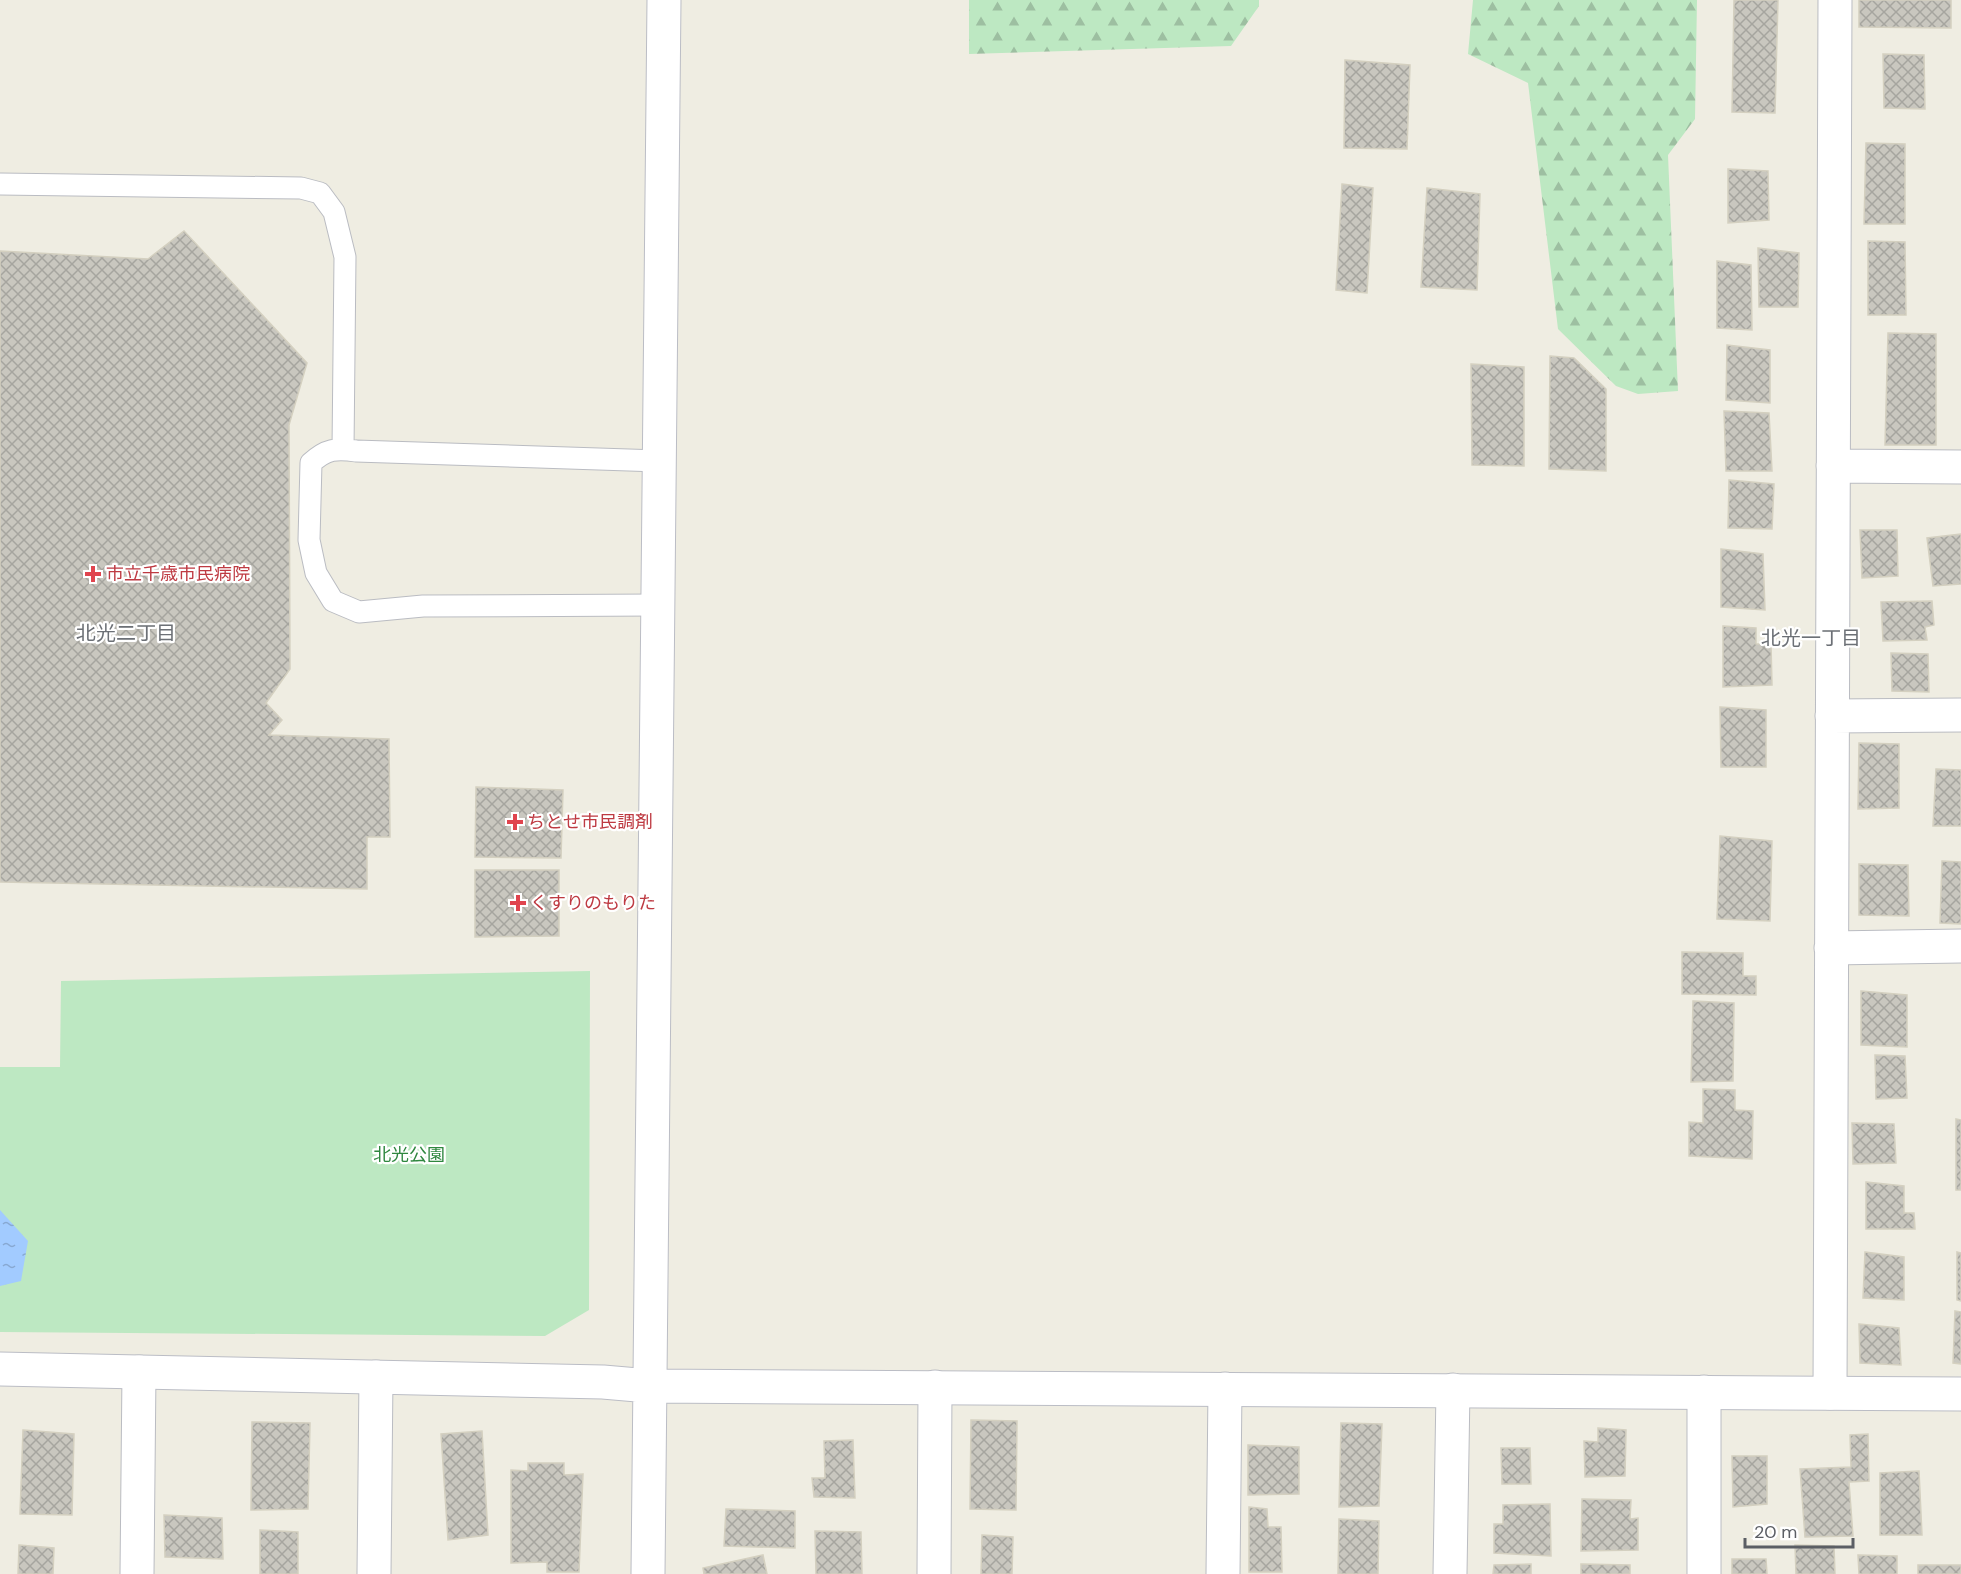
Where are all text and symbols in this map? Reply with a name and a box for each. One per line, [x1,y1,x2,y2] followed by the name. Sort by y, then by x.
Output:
[106,562,250,586] place label: 市立千歳市民病院
[84,565,102,583] marker: 市立千歳市民病院
[76,620,176,646] district label: 北光二丁目
[1761,625,1861,651] district label: 北光一丁目
[527,810,653,834] place label: ちとせ市民調剤
[508,815,522,829] marker: ちとせ市民調剤
[530,891,656,915] place label: くすりのもりた
[511,896,525,910] marker: くすりのもりた
[373,1143,445,1167] park label: 北光公園
[1745,1511,1853,1549] scale bar
[1754,1520,1797,1544] text: 20 m

